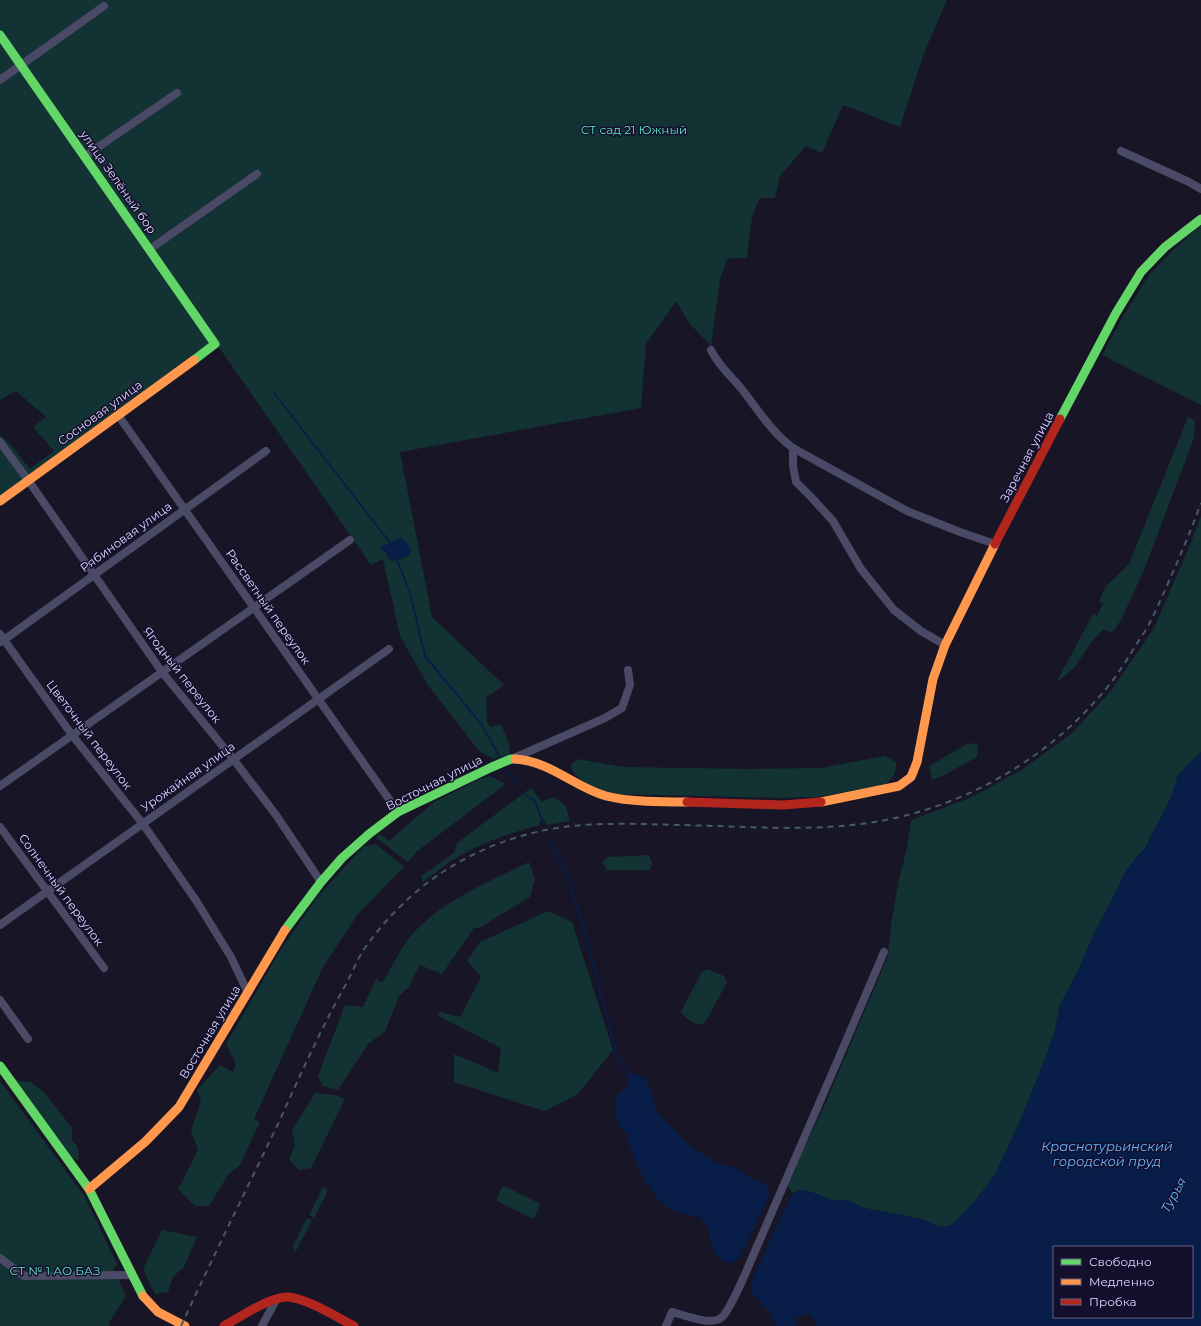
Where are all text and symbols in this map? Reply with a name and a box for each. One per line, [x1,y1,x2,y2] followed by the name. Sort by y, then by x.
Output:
[581,122,687,137] park label: СТ сад 21 Южный
[76,126,160,236] street label: улица Зелёный бор
[55,377,145,448] street label: Сосновая улица
[996,409,1057,505] street label: Заречная улица
[77,498,174,575] street label: Рябиновая улица
[223,546,314,667] street label: Рассветный переулок
[140,624,225,726] street label: Ягодный переулок
[43,677,135,792] street label: Цветочный переулок
[138,738,238,815] street label: Урожайная улица
[383,752,485,813] street label: Восточная улица
[16,831,107,949] street label: Солнечный переулок
[176,982,243,1081] street label: Восточная улица
[1041,1138,1173,1169] water label: Краснотурьинский городской пруд
[1157,1174,1189,1216] water label: Турья
[1053,1246,1193,1318] legend
[1089,1254,1152,1269] text: Свободно
[10,1263,100,1278] park label: СТ № 1 АО БАЗ
[1089,1274,1155,1289] text: Медленно
[1089,1294,1137,1309] text: Пробка

